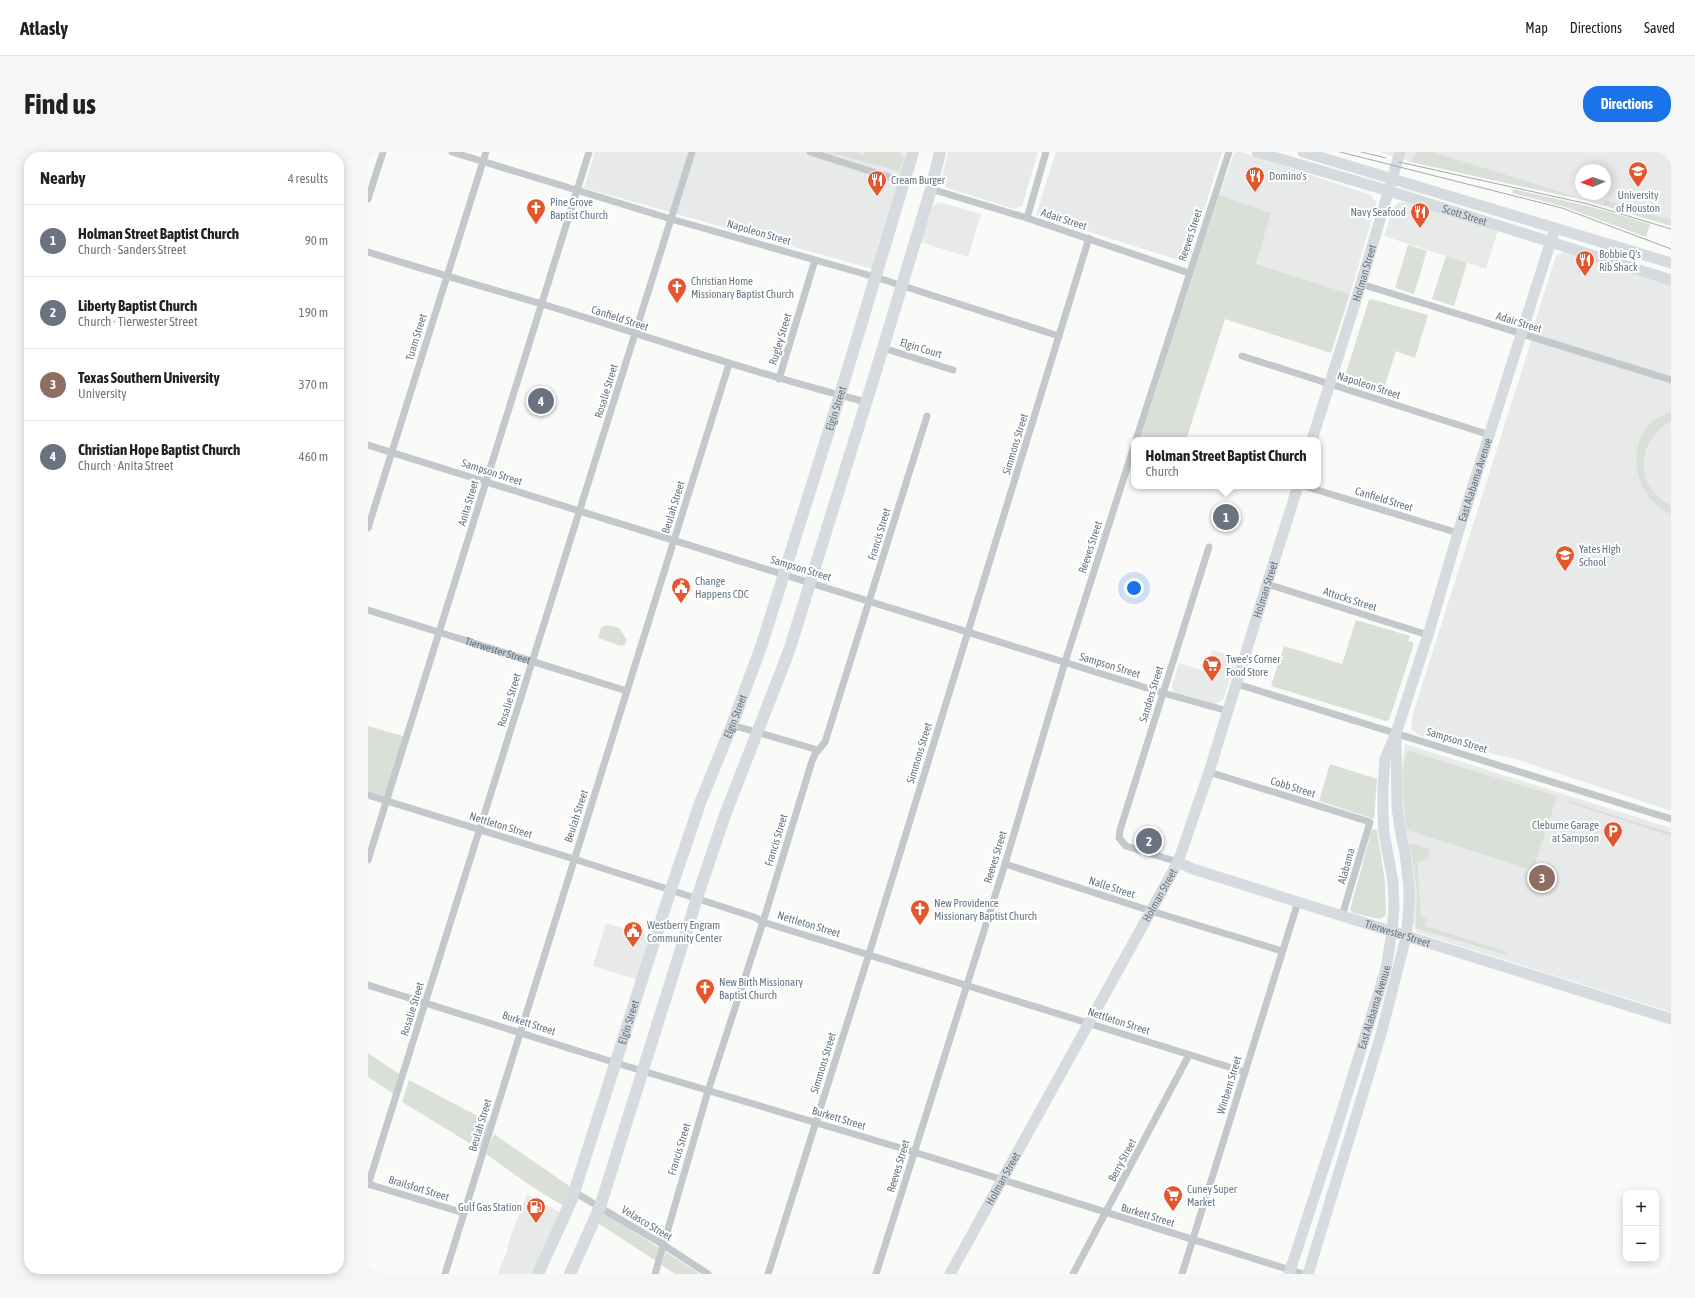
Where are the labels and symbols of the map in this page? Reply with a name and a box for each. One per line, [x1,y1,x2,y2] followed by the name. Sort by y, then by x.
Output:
[1627,160,1649,188] school or university icon: University of Houston
[1575,164,1611,200] north arrow
[1244,165,1266,193] restaurant icon: Domino's
[866,169,888,197] restaurant icon: Cream Burger
[1269,170,1307,182] place label: Domino's
[891,174,946,186] place label: Cream Burger
[1616,189,1660,214] place label: University of Houston
[550,196,608,221] place label: Pine Grove Baptist Church
[525,197,547,225] church icon: Pine Grove Baptist Church
[1409,201,1431,229] restaurant icon: Navy Seafood
[1441,202,1488,228] street label: Scott Street
[1040,206,1088,232] street label: Adair Street
[1351,206,1406,218] place label: Navy Seafood
[1176,207,1204,263] street label: Reeves Street
[726,217,792,247] street label: Napoleon Street
[1350,243,1378,303] street label: Holman Street
[1599,248,1641,273] place label: Bobbie Q's Rib Shack
[1574,249,1596,277] restaurant icon: Bobbie Q's Rib Shack
[691,275,794,300] place label: Christian Home Missionary Baptist Church
[666,276,688,304] church icon: Christian Home Missionary Baptist Church
[590,303,650,333] street label: Canfield Street
[1495,309,1543,335] street label: Adair Street
[403,312,429,362] street label: Tuam Street
[766,312,794,366] street label: Rugley Street
[899,336,943,360] street label: Elgin Court
[592,363,620,419] street label: Rosalie Street
[1336,369,1402,401] street label: Napoleon Street
[823,385,848,432] street label: Elgin Street
[528,386,554,416] pin: 4
[1000,412,1030,476] street label: Simmons Street
[1456,436,1494,523] street label: East Alabama Avenue
[460,457,524,487] street label: Sampson Street
[455,479,481,527] street label: Anita Street
[659,479,687,535] street label: Beulah Street
[1354,485,1414,513] street label: Canfield Street
[1213,502,1239,532] pin: 1
[865,507,893,561] street label: Francis Street
[1076,519,1104,575] street label: Reeves Street
[1579,543,1621,568] place label: Yates High School
[1554,544,1576,572] school or university icon: Yates High School
[769,553,833,583] street label: Sampson Street
[1251,560,1280,619] street label: Holman Street
[695,575,749,600] place label: Change Happens CDC
[670,576,692,604] public building icon: Change Happens CDC
[1124,578,1144,598] your location
[1322,585,1378,613] street label: Attucks Street
[464,635,532,666] street label: Tierwester Street
[1078,650,1142,680] street label: Sampson Street
[1226,653,1281,678] place label: Twee's Corner Food Store
[1201,654,1223,682] supermarket icon: Twee's Corner Food Store
[1137,664,1165,724] street label: Sanders Street
[495,672,523,728] street label: Rosalie Street
[721,693,749,740] street label: Elgin Street
[904,721,934,785] street label: Simmons Street
[1425,725,1489,755] street label: Sampson Street
[1269,775,1317,799] street label: Cobb Street
[562,788,590,844] street label: Beulah Street
[468,810,534,840] street label: Nettleton Street
[762,813,790,867] street label: Francis Street
[1532,819,1599,844] place label: Cleburne Garage at Sampson
[1602,820,1624,848] parking icon: Cleburne Garage at Sampson
[1136,826,1162,856] pin: 2
[981,829,1009,885] street label: Reeves Street
[1335,847,1357,885] street label: Alabama
[1529,863,1555,893] pin: 3
[1140,867,1179,924] street label: Holman Street
[1087,874,1137,900] street label: Nalle Street
[934,897,1037,922] place label: New Providence Missionary Baptist Church
[909,898,931,926] church icon: New Providence Missionary Baptist Church
[776,909,842,939] street label: Nettleton Street
[1363,917,1432,949] street label: Tierwester Street
[647,919,723,944] place label: Westberry Engram Community Center
[622,920,644,948] public building icon: Westberry Engram Community Center
[1355,965,1392,1051] street label: East Alabama Avenue
[719,976,803,1001] place label: New Birth Missionary Baptist Church
[694,977,716,1005] church icon: New Birth Missionary Baptist Church
[398,981,426,1037] street label: Rosalie Street
[616,999,641,1046] street label: Elgin Street
[1086,1005,1152,1037] street label: Nettleton Street
[501,1009,557,1037] street label: Burkett Street
[808,1031,838,1095] street label: Simmons Street
[1214,1054,1244,1116] street label: Winbern Street
[466,1097,494,1153] street label: Beulah Street
[811,1104,867,1132] street label: Burkett Street
[665,1122,693,1176] street label: Francis Street
[1106,1136,1138,1184] street label: Berry Street
[884,1138,912,1194] street label: Reeves Street
[983,1150,1022,1207] street label: Holman Street
[387,1173,451,1203] street label: Brailsfort Street
[1187,1183,1238,1208] place label: Cuney Super Market
[1162,1184,1184,1212] supermarket icon: Cuney Super Market
[525,1196,547,1224] fuel station icon: Gulf Gas Station
[458,1201,522,1213] place label: Gulf Gas Station
[1120,1201,1176,1229] street label: Burkett Street
[620,1203,674,1243] street label: Velasco Street

